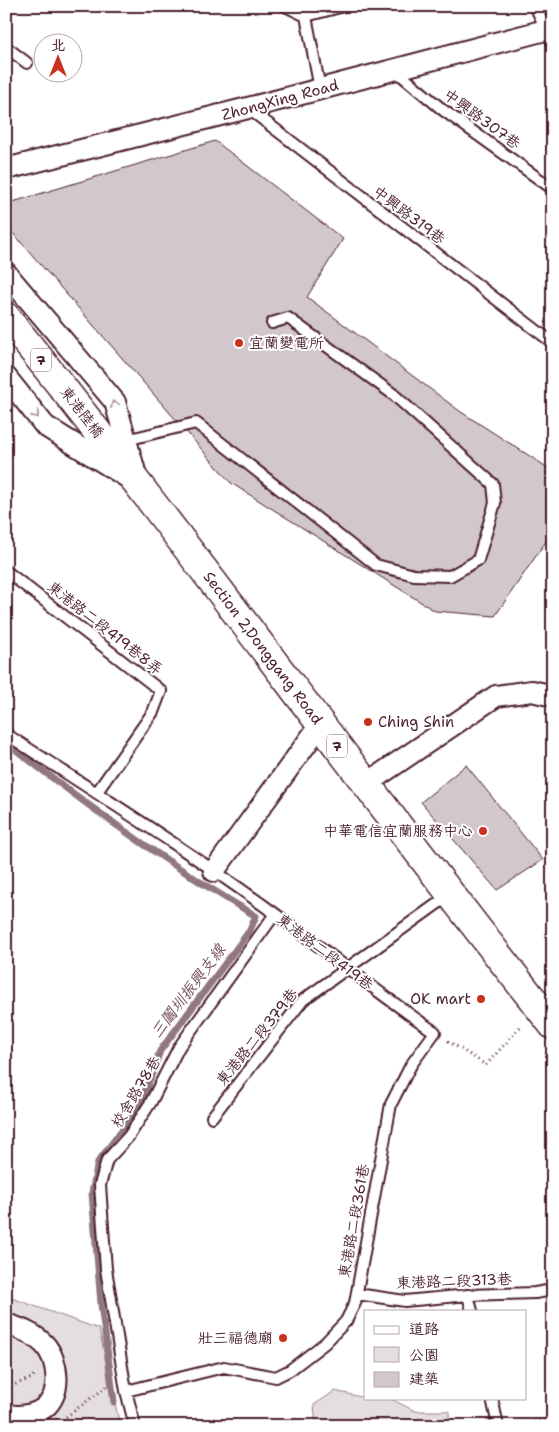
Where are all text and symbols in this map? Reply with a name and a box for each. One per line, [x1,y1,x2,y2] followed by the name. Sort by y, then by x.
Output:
[32,32,82,82] north arrow
[51,36,65,54] text: 北
[219,75,341,125] street label: ZhongXing Road
[440,84,524,154] street label: 中興路307巷
[369,181,449,249] street label: 中興路319巷
[249,333,324,353] place label: 宜蘭變電所
[233,337,245,349] marker: 宜蘭變電所
[31,348,51,372] road number: 7
[56,382,108,442] street label: 東港陸橋
[110,401,120,410] one-way arrow
[31,409,39,418] one-way arrow
[199,567,327,729] street label: Section 2,Donggang Road
[43,577,167,679] street label: 東港路二段419巷8弄
[378,712,454,732] place label: Ching Shin
[362,716,374,728] marker: Ching Shin
[327,734,347,758] road number: 7
[323,821,473,841] place label: 中華電信宜蘭服務中心
[477,825,489,837] marker: 中華電信宜蘭服務中心
[273,909,377,995] street label: 東港路二段419巷
[146,939,231,1042] water label: 三鬮圳振興支線
[212,984,302,1090] street label: 東港路二段379巷
[410,989,471,1009] place label: OK mart
[475,993,487,1005] marker: OK mart
[107,1052,165,1132] street label: 校舍路78巷
[334,1162,374,1280] street label: 東港路二段361巷
[396,1269,512,1293] street label: 東港路二段313巷
[364,1310,526,1400] legend
[409,1319,439,1339] text: 道路
[198,1328,273,1348] place label: 壯三福德廟
[277,1332,289,1344] marker: 壯三福德廟
[409,1345,439,1365] text: 公園
[409,1369,439,1389] text: 建築

